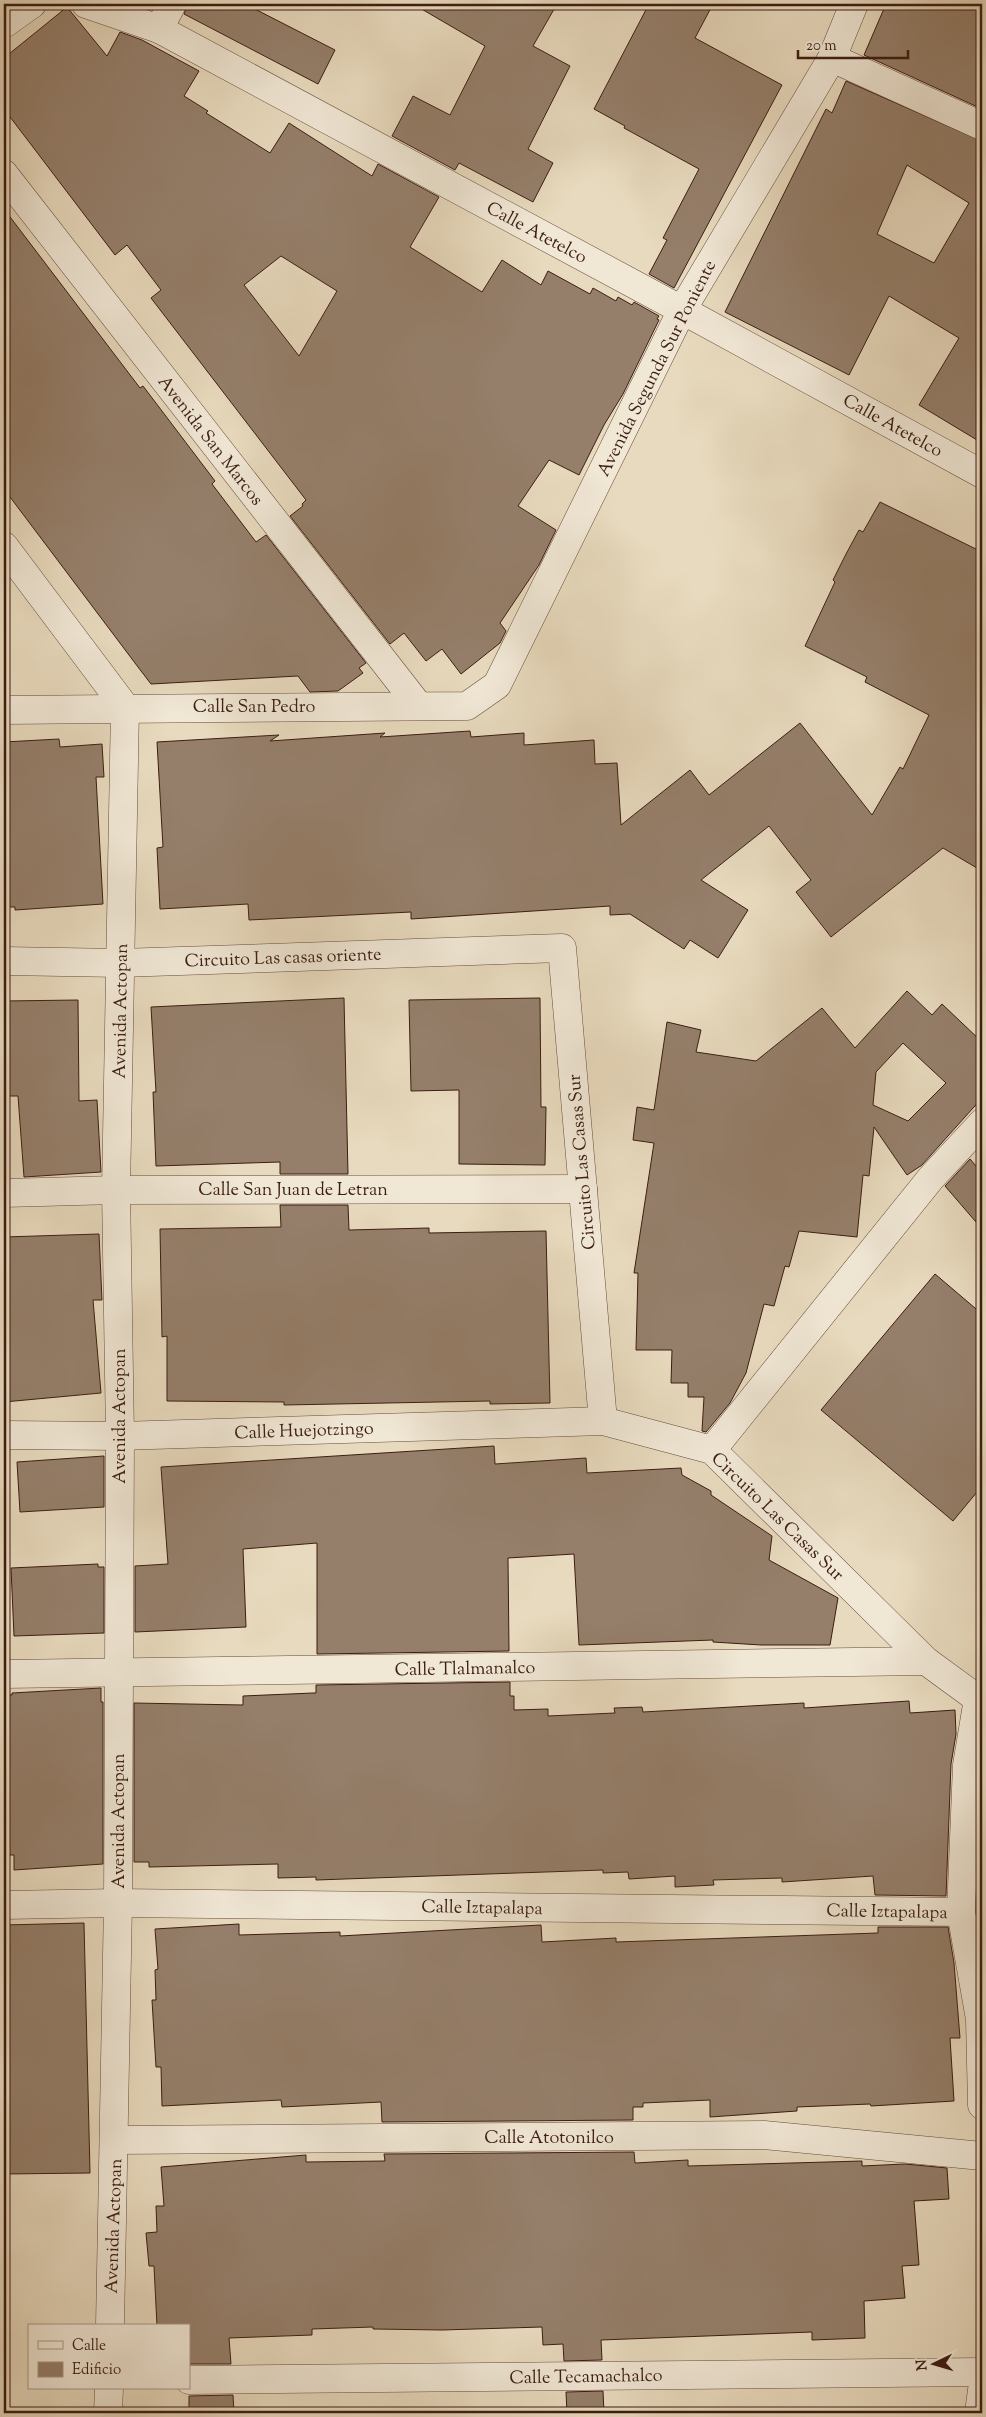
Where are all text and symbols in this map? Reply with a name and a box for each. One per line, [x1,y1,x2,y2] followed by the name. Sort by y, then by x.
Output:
[798,28,908,60] scale bar
[806,36,837,57] text: 20 m
[481,196,591,271] street label: Calle Atetelco
[592,256,724,482] street label: Avenida Segunda Sur Poniente
[150,371,269,512] street label: Avenida San Marcos
[837,389,947,465] street label: Calle Atetelco
[193,695,315,721] street label: Calle San Pedro
[108,943,136,1079] street label: Avenida Actopan
[184,943,382,975] street label: Circuito Las casas oriente
[562,1073,604,1251] street label: Circuito Las Casas Sur
[198,1178,388,1204] street label: Calle San Juan de Letran
[108,1348,134,1484] street label: Avenida Actopan
[234,1417,374,1447] street label: Calle Huejotzingo
[704,1447,849,1588] street label: Circuito Las Casas Sur
[395,1656,536,1684] street label: Calle Tlalmanalco
[107,1753,133,1889] street label: Avenida Actopan
[421,1895,543,1923] street label: Calle Iztapalapa
[826,1899,948,1927] street label: Calle Iztapalapa
[484,2126,614,2152] street label: Calle Atotonilco
[100,2158,130,2294] street label: Avenida Actopan
[28,2324,190,2390] legend
[72,2336,106,2357] text: Calle
[908,2340,958,2390] north arrow
[913,2359,933,2371] text: N
[72,2360,121,2381] text: Edificio
[509,2364,663,2392] street label: Calle Tecamachalco

